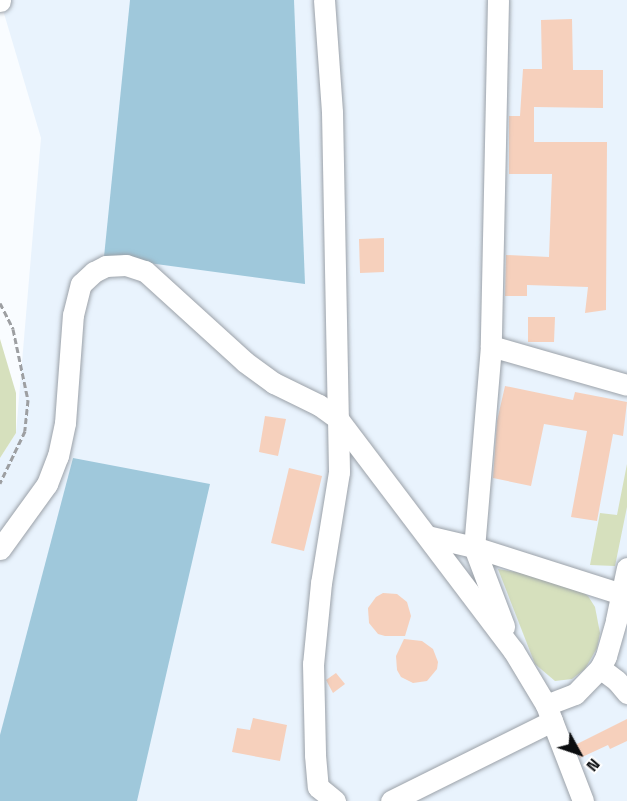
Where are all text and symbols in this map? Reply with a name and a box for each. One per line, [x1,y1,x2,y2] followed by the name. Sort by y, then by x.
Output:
[549,723,609,783] north arrow
[582,754,605,776] text: N

